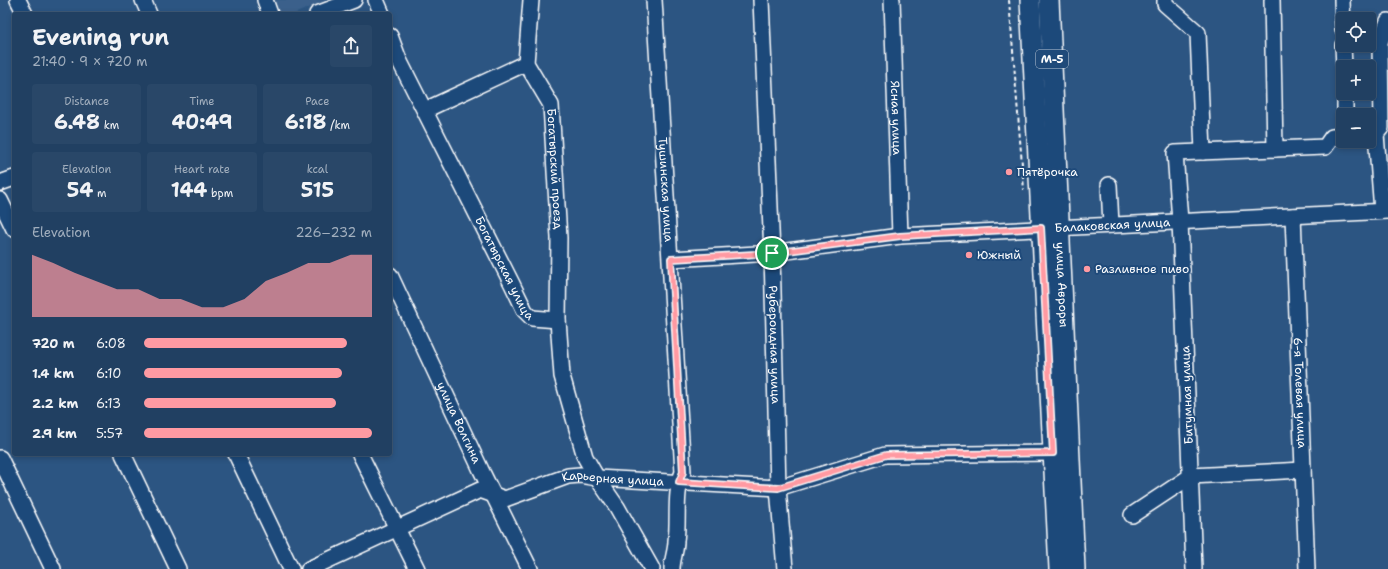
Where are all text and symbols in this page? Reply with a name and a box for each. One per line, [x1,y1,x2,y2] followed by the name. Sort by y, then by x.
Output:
[1336,12,1376,148] map controls
[1336,12,1376,52] button: locate
[32,23,169,52] text: Evening run
[330,25,372,67] button: share
[1036,50,1068,68] road number: М-5
[32,53,147,70] text: 21:40 · 9 × 720 m
[1336,60,1376,100] button: +
[887,80,905,156] street label: Ясная улица
[64,94,109,109] text: Distance
[189,94,215,109] text: Time
[305,94,329,109] text: Pace
[543,108,566,230] street label: Богатырский проезд
[1336,108,1376,148] button: −
[54,109,100,135] text: 6.48
[171,109,233,135] text: 40:49
[285,109,327,135] text: 6:18
[100,118,119,133] text: km
[327,118,350,133] text: /km
[654,137,677,243] street label: Тушинская улица
[62,162,111,177] text: Elevation
[174,162,230,177] text: Heart rate
[307,162,328,177] text: kcal
[1017,164,1078,180] place label: Пятёрочка
[1004,167,1014,177] marker: Пятёрочка
[67,177,93,203] text: 54
[171,177,207,203] text: 144
[301,177,334,203] text: 515
[93,186,106,201] text: m
[207,186,233,201] text: bpm
[471,214,538,324] street label: Богатырская улица
[1054,214,1171,236] street label: Балаковская улица
[32,224,90,241] text: Elevation
[295,224,372,241] text: 226–232 m
[755,236,789,270] pin
[761,242,783,264] icon: arrive
[1052,242,1072,328] street label: улица Авроры
[977,247,1021,263] place label: Южный
[964,250,974,260] marker: Южный
[1095,261,1189,277] place label: Разливное пиво
[1082,264,1092,274] marker: Разливное пиво
[765,285,784,405] street label: Рубероидная улица
[32,335,75,352] text: 720 m
[96,335,126,352] text: 6:08
[1290,337,1310,449] street label: 6-я Толевая улица
[1177,345,1197,445] street label: Битумная улица
[32,365,74,382] text: 1.4 km
[96,365,121,382] text: 6:10
[433,379,485,467] street label: улица Волгина
[32,395,78,412] text: 2.2 km
[96,395,121,412] text: 6:13
[32,425,77,442] text: 2.9 km
[96,425,123,442] text: 5:57
[559,467,665,490] street label: Карьерная улица

